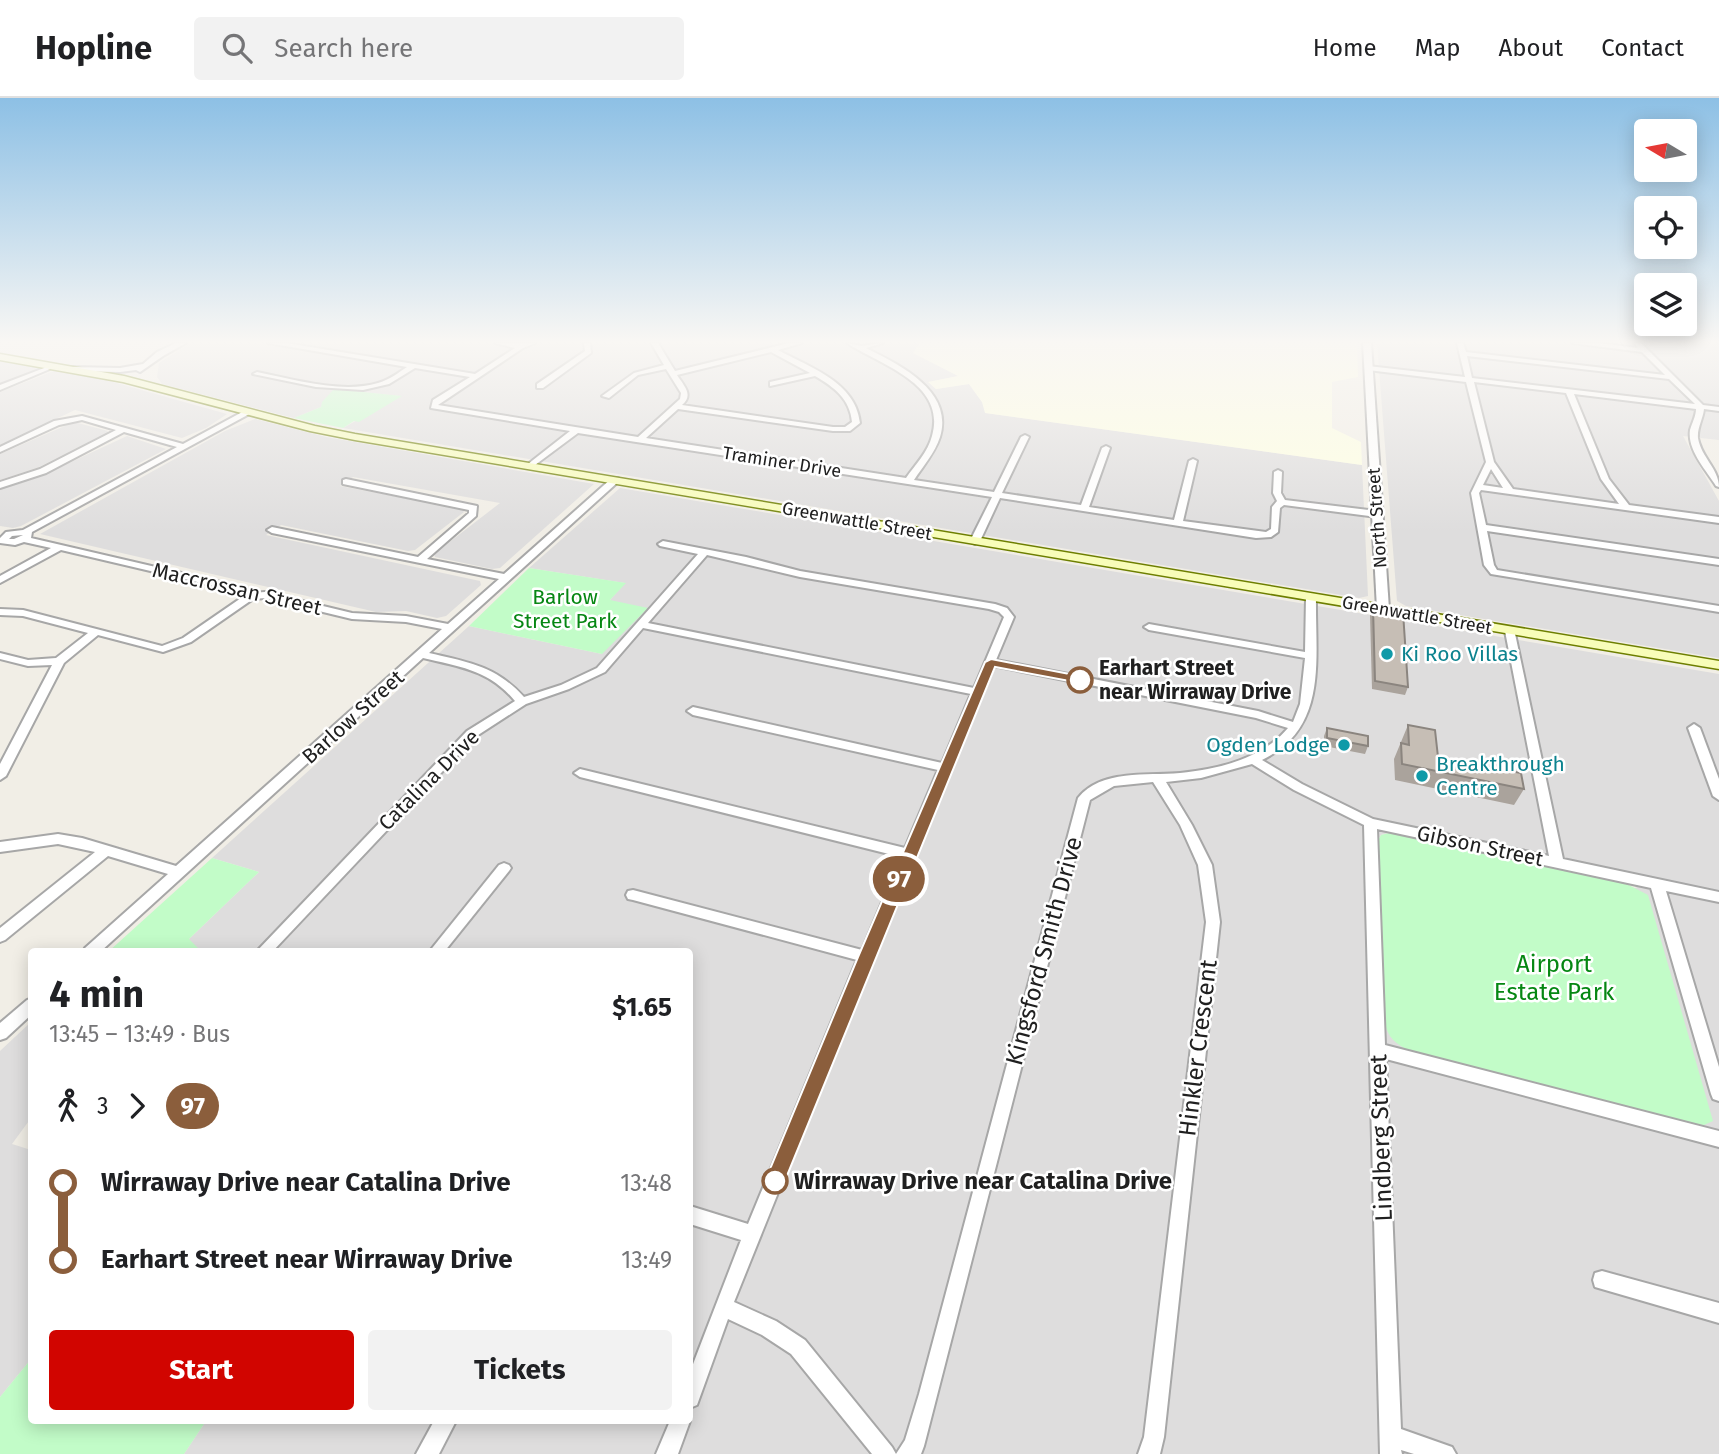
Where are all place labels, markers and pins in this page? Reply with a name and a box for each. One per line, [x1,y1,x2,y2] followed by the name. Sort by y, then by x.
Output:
[1401,641,1518,667] place label: Ki Roo Villas
[1379,646,1395,662] marker: Ki Roo Villas
[1099,655,1292,705] place label: Earhart Street near Wirraway Drive
[1067,667,1093,693] marker: Earhart Street near Wirraway Drive
[1206,732,1330,758] place label: Ogden Lodge
[1336,737,1352,753] marker: Ogden Lodge
[1436,751,1565,801] place label: Breakthrough Centre
[1414,768,1430,784] marker: Breakthrough Centre
[794,1167,1172,1195] place label: Wirraway Drive near Catalina Drive
[762,1168,788,1194] marker: Wirraway Drive near Catalina Drive

